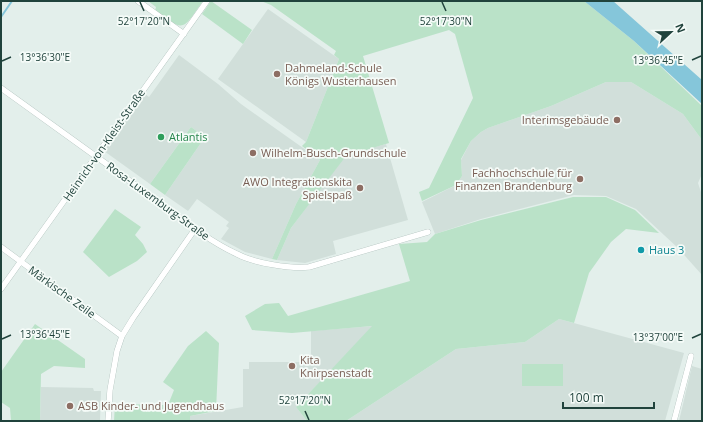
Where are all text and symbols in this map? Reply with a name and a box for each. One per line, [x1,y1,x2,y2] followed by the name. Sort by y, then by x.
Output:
[651,12,691,52] north arrow
[118,14,170,28] text: 52°17'20"N
[420,14,472,28] text: 52°17'30"N
[672,21,689,35] text: N
[20,50,70,64] text: 13°36'30"E
[633,53,683,67] text: 13°36'45"E
[285,60,396,88] place label: Dahmeland-Schule Königs Wusterhausen
[272,69,282,79] marker: Dahmeland-Schule Königs Wusterhausen
[59,86,148,204] street label: Heinrich-von-Kleist-Straße
[522,112,609,127] place label: Interimsgebäude
[612,115,622,125] marker: Interimsgebäude
[169,129,207,144] place label: Atlantis
[156,132,166,142] marker: Atlantis
[261,145,406,160] place label: Wilhelm-Busch-Grundschule
[248,148,258,158] marker: Wilhelm-Busch-Grundschule
[104,158,213,243] street label: Rosa-Luxemburg-Straße
[455,165,572,193] place label: Fachhochschule für Finanzen Brandenburg
[243,174,352,202] place label: AWO Integrationskita Spielspaß
[575,174,585,184] marker: Fachhochschule für Finanzen Brandenburg
[355,183,365,193] marker: AWO Integrationskita Spielspaß
[649,242,684,257] place label: Haus 3
[636,245,646,255] marker: Haus 3
[26,262,99,321] street label: Märkische Zeile
[20,327,70,341] text: 13°36'45"E
[633,330,683,344] text: 13°37'00"E
[300,352,372,380] place label: Kita Knirpsenstadt
[287,361,297,371] marker: Kita Knirpsenstadt
[563,384,654,410] scale bar
[569,389,604,406] text: 100 m
[279,393,331,407] text: 52°17'20"N
[78,398,224,413] place label: ASB Kinder- und Jugendhaus
[65,401,75,411] marker: ASB Kinder- und Jugendhaus

